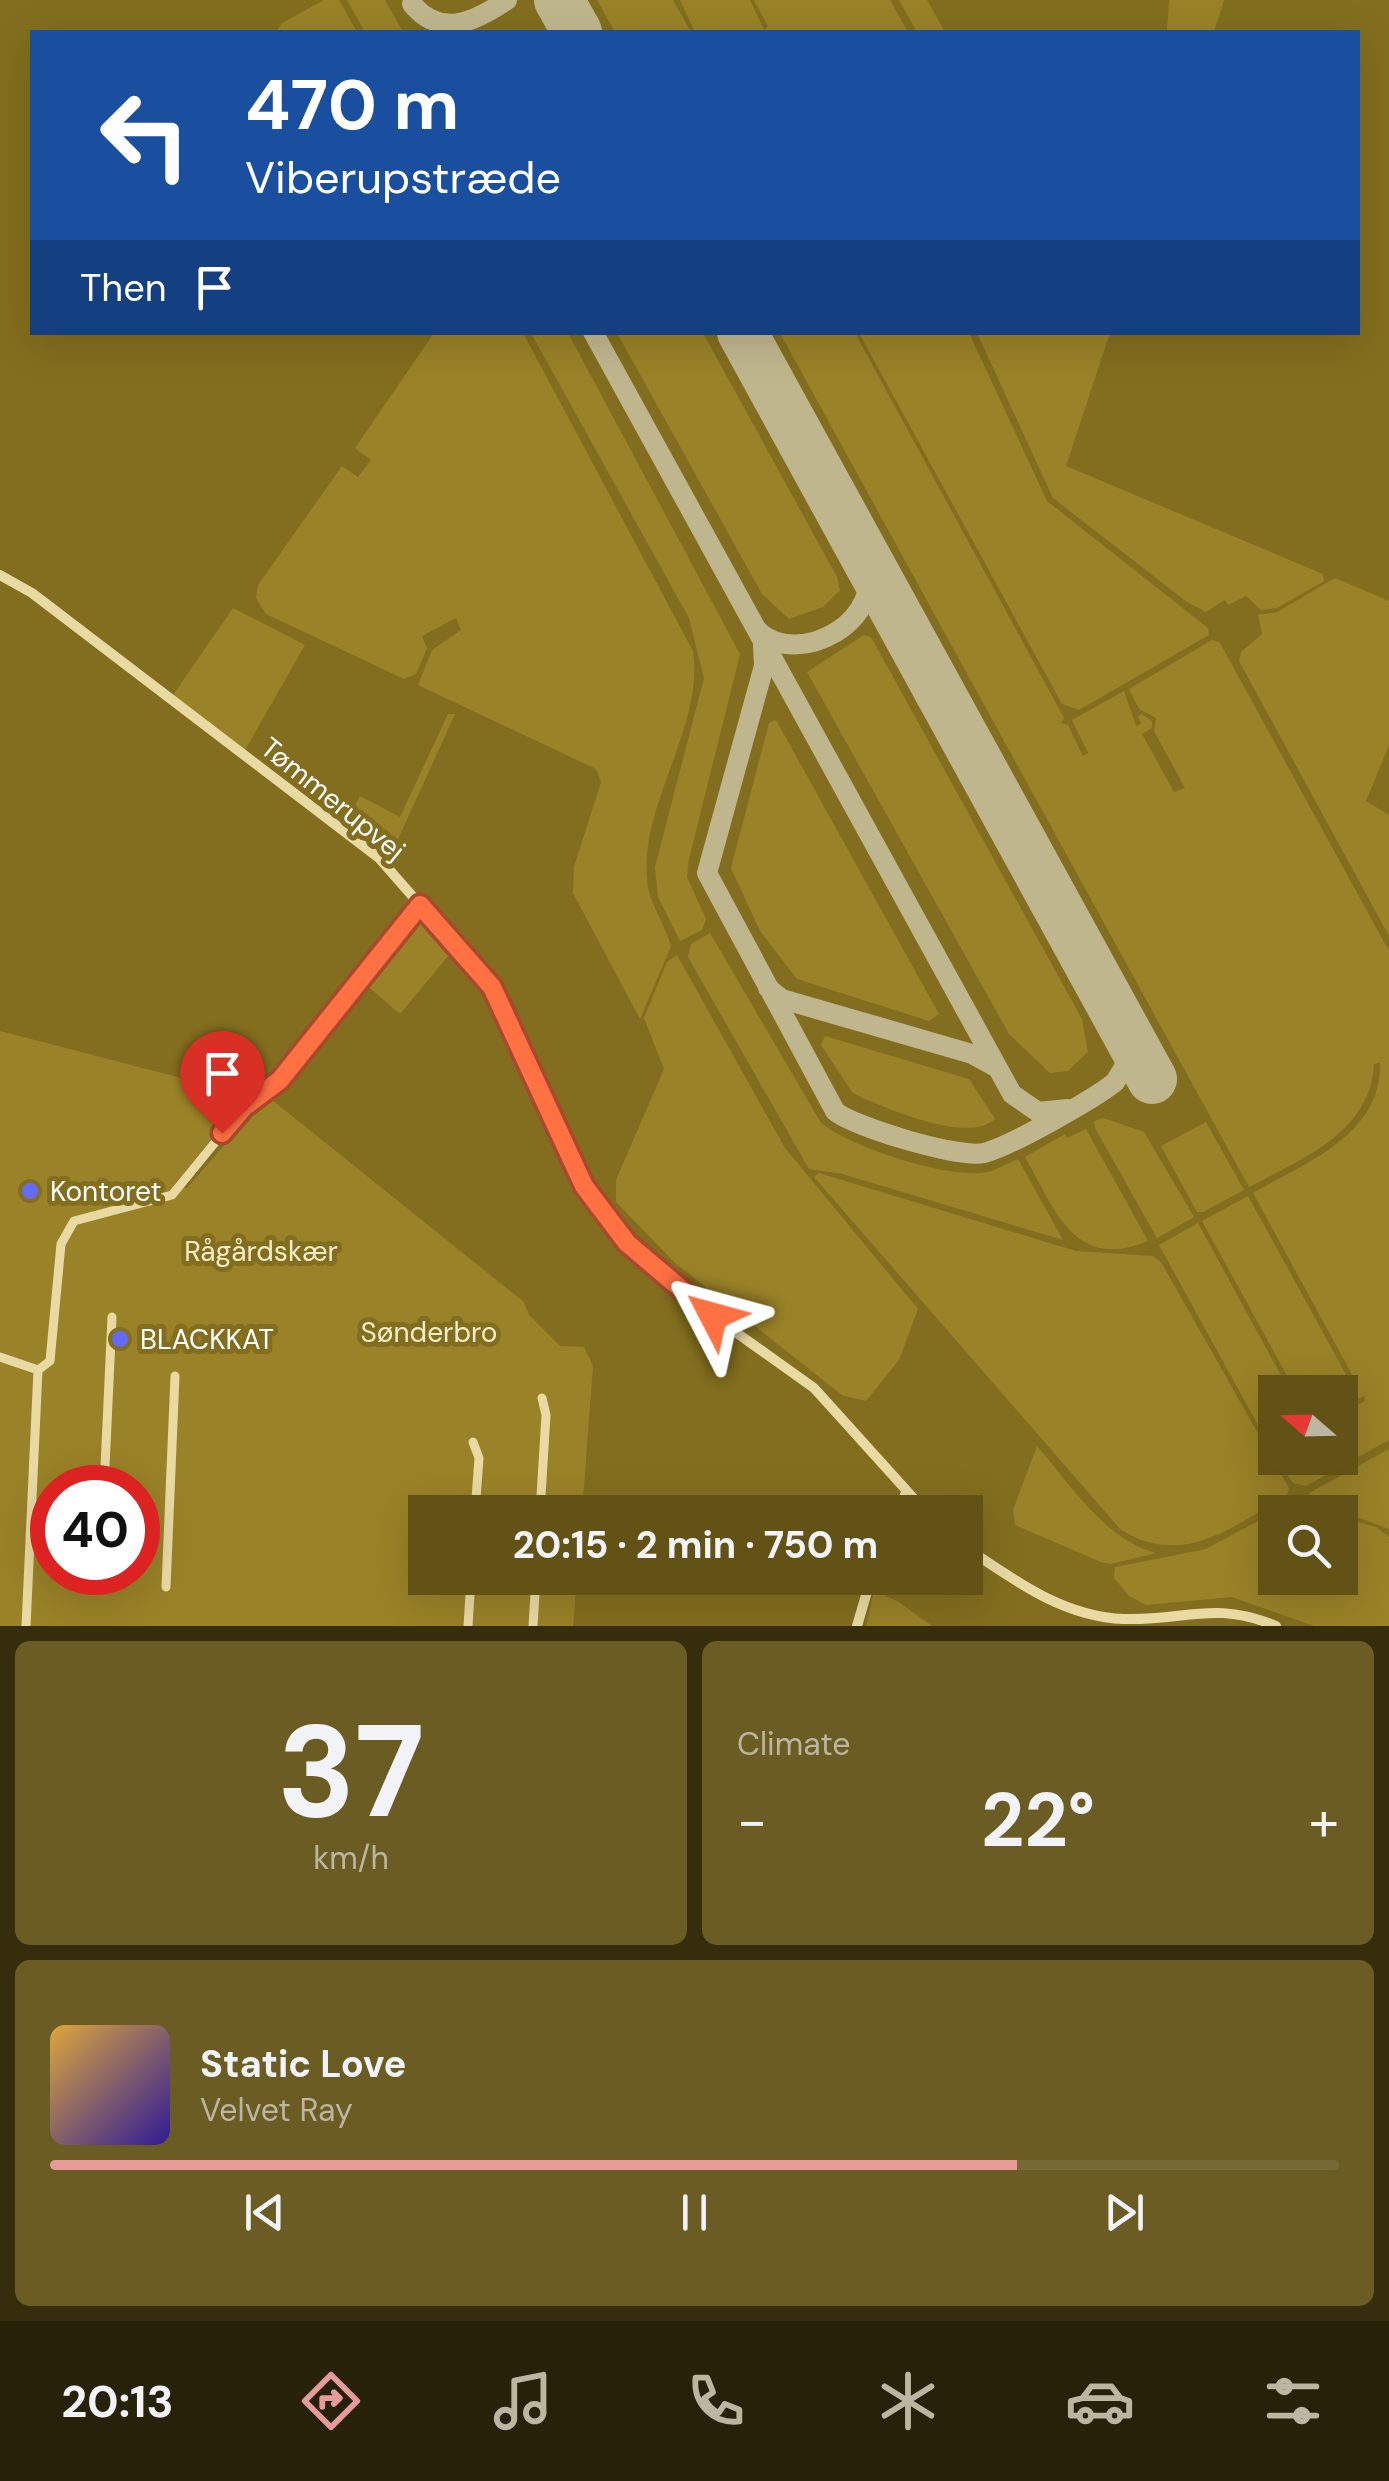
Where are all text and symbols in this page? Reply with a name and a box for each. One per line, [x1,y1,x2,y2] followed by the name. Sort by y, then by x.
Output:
[245,60,459,151] text: 470 m
[80,70,210,200] icon: left
[245,148,561,207] text: Viberupstræde
[187,260,242,315] icon: arrive
[80,263,167,313] text: Then
[253,729,413,869] street label: Tømmerupvej
[180,1031,265,1134] pin
[195,1046,250,1101] icon: arrive
[50,1173,162,1210] place label: Kontoret
[19,1180,41,1202] marker: Kontoret
[184,1233,338,1270] park label: Rågårdskær
[661,1264,765,1368] position arrow
[361,1314,497,1351] park label: Sønderbro
[140,1321,274,1358] place label: BLACKKAT
[109,1328,131,1350] marker: BLACKKAT
[1258,1375,1358,1475] north arrow
[1258,1375,1358,1595] map controls
[30,1465,160,1595] speed limit sign: 40
[1258,1495,1358,1595] button: search
[513,1520,878,1570] text: 20:15 · 2 min · 750 m
[277,1687,425,1856] text: 37
[737,1723,851,1765] text: Climate
[981,1772,1095,1869] text: 22°
[737,1785,767,1857] text: −
[1309,1785,1339,1857] text: +
[313,1837,389,1879] text: km/h
[200,2039,406,2089] text: Static Love
[200,2089,353,2131] text: Velvet Ray
[237,2185,292,2240] icon: previous
[667,2185,722,2240] icon: pause
[1097,2185,1152,2240] icon: next
[296,2366,366,2436] icon: directions
[488,2366,558,2436] icon: music
[681,2366,751,2436] icon: phone
[873,2366,943,2436] icon: climate
[1065,2366,1135,2436] icon: car
[1258,2366,1328,2436] icon: filters
[61,2372,174,2431] text: 20:13

